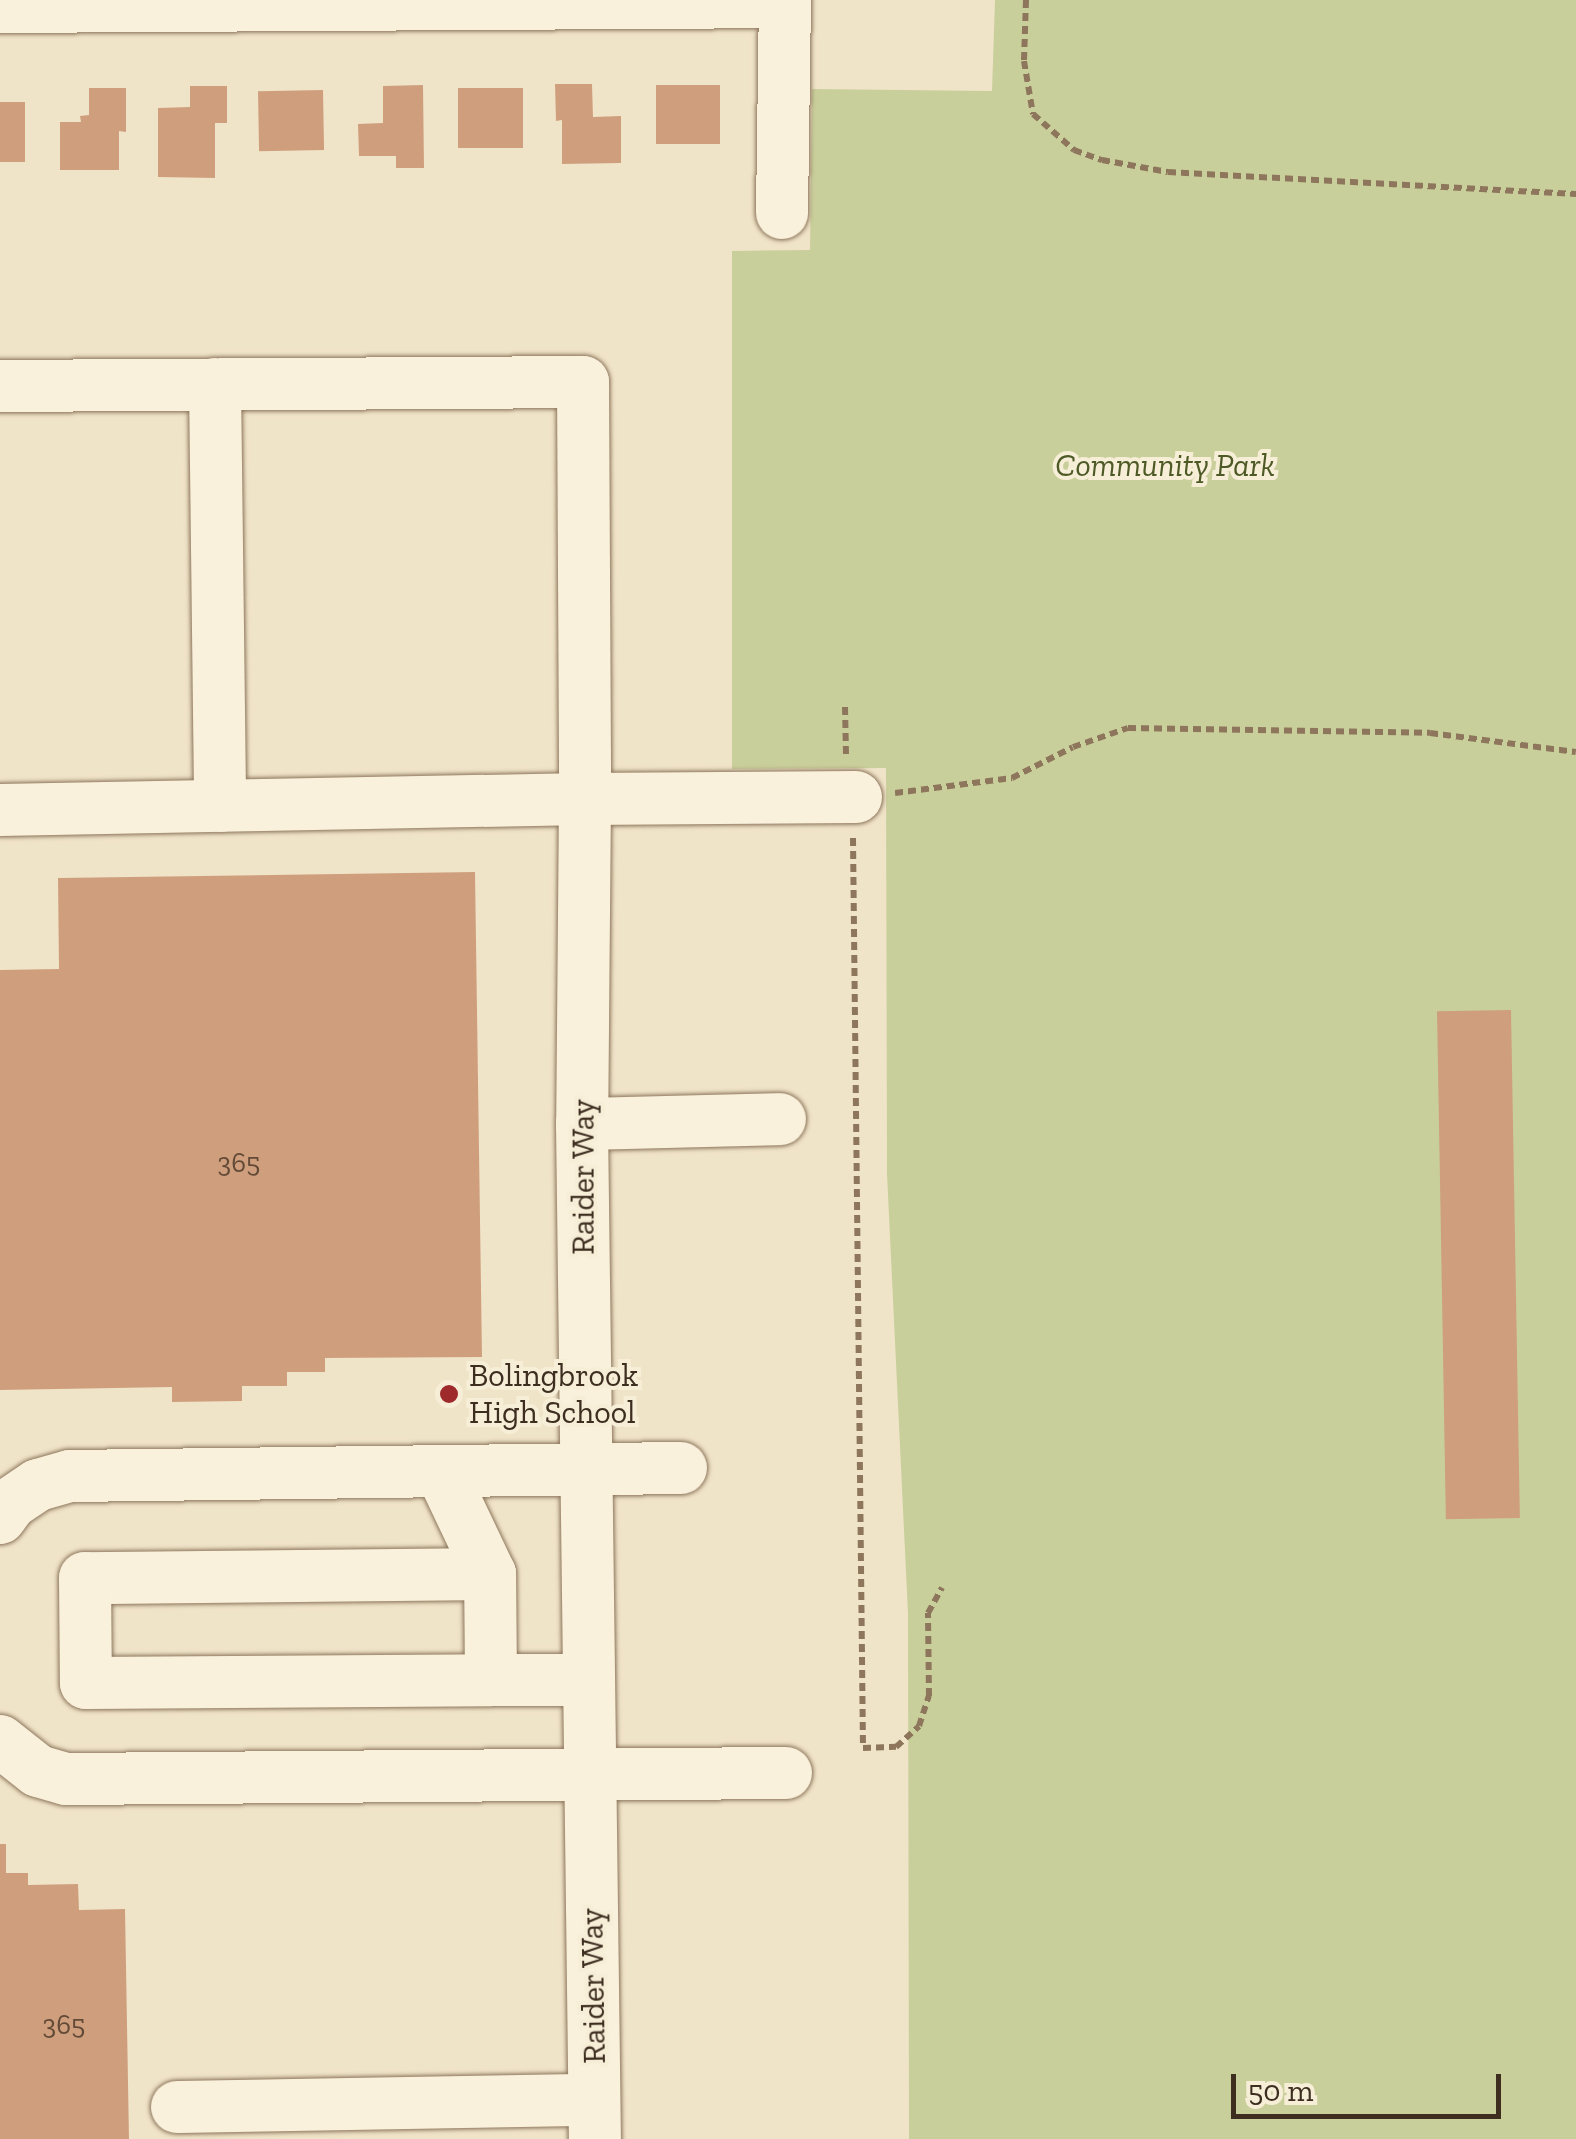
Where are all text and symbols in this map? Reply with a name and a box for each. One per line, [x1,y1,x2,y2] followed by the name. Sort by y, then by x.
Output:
[1055,446,1275,484] park label: Community Park
[564,1098,602,1256] street label: Raider Way
[218,1146,260,1180] house number: 365
[469,1357,638,1432] place label: Bolingbrook High School
[438,1383,460,1405] marker: Bolingbrook High School
[572,1907,614,2065] street label: Raider Way
[43,2008,85,2042] house number: 365
[1236,2054,1506,2116] scale bar
[1248,2073,1313,2109] text: 50 m

